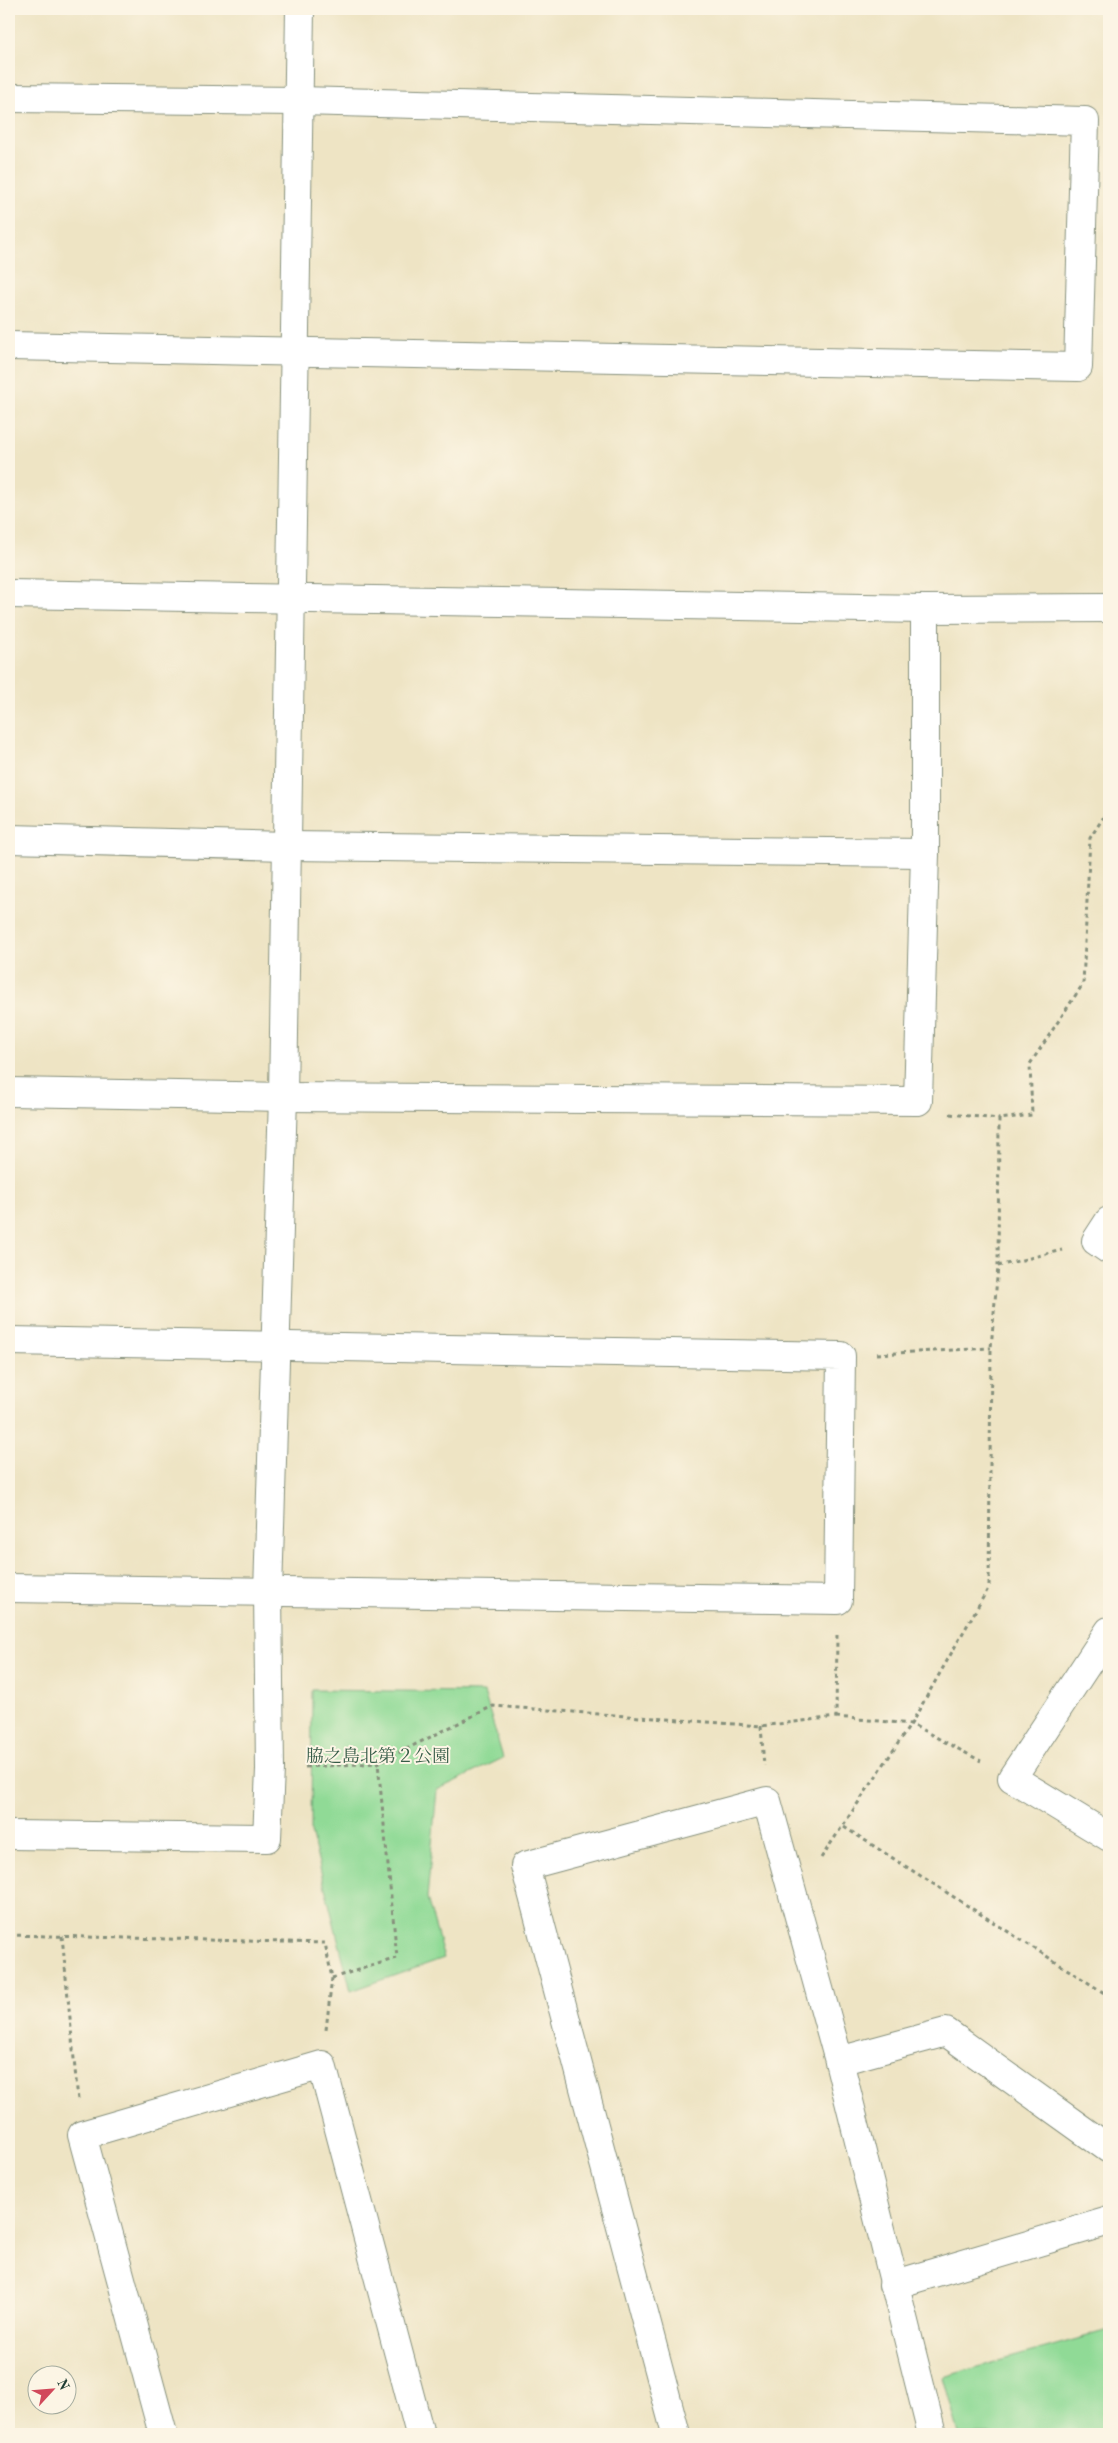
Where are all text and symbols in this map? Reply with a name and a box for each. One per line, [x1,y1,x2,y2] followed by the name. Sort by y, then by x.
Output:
[306,1746,450,1766] park label: 脇之島北第２公園
[28,2366,78,2416] north arrow
[54,2377,72,2393] text: N

